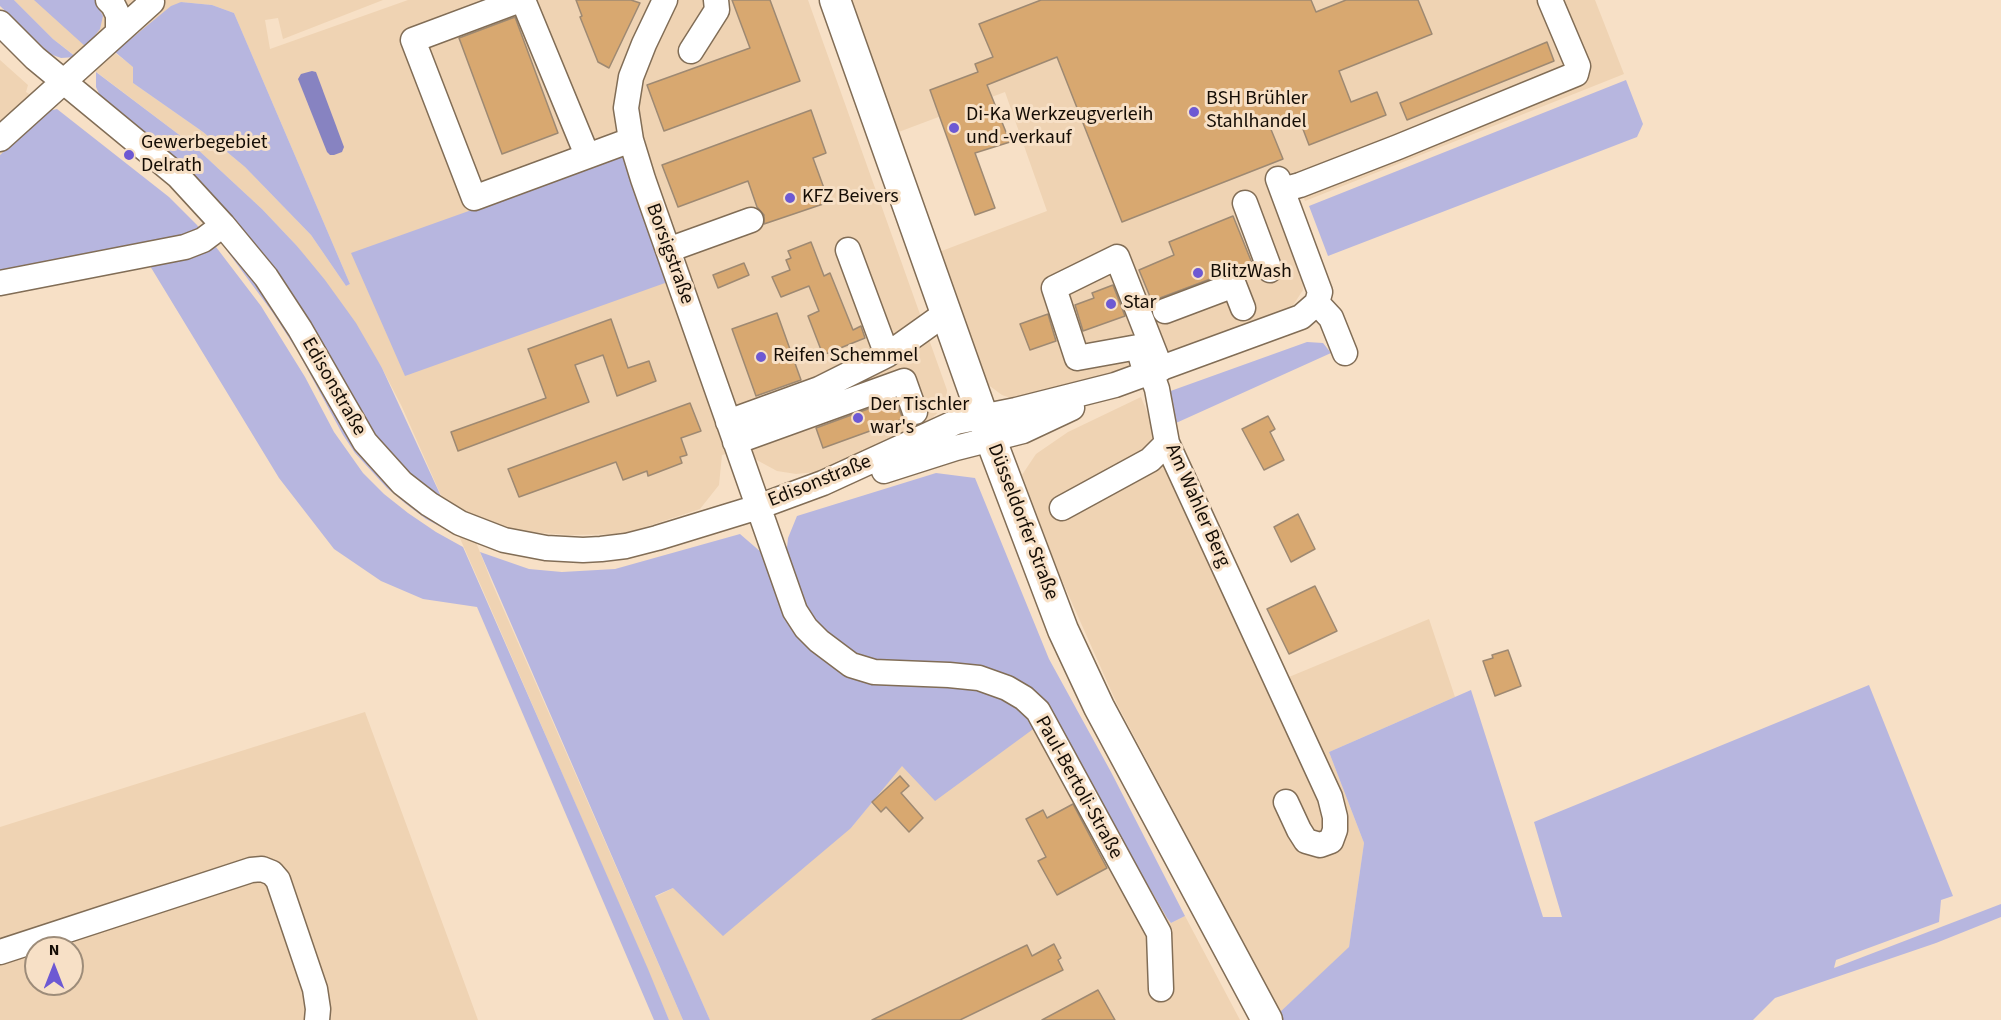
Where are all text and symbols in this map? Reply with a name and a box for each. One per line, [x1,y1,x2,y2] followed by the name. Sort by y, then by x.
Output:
[1206,88,1308,135] place label: BSH Brühler Stahlhandel
[966,104,1153,151] place label: Di-Ka Werkzeugverleih und -verkauf
[1187,105,1201,119] marker: BSH Brühler Stahlhandel
[947,121,961,135] marker: Di-Ka Werkzeugverleih und -verkauf
[141,132,267,179] place label: Gewerbegebiet Delrath
[122,148,136,162] marker: Gewerbegebiet Delrath
[802,186,899,210] place label: KFZ Beivers
[783,191,797,205] marker: KFZ Beivers
[640,200,698,308] street label: Borsigstraße
[1210,261,1292,285] place label: BlitzWash
[1191,266,1205,280] marker: BlitzWash
[1123,292,1157,316] place label: Star
[1104,297,1118,311] marker: Star
[295,334,371,440] street label: Edisonstraße
[773,345,918,369] place label: Reifen Schemmel
[754,350,768,364] marker: Reifen Schemmel
[870,394,969,441] place label: Der Tischler war's
[851,411,865,425] marker: Der Tischler war's
[981,441,1063,603] street label: Düsseldorfer Straße
[1159,441,1235,571] street label: Am Wahler Berg
[765,450,875,514] street label: Edisonstraße
[1029,712,1127,864] street label: Paul-Bertoli-Straße
[24,936,84,996] north arrow
[49,939,59,961] text: N

